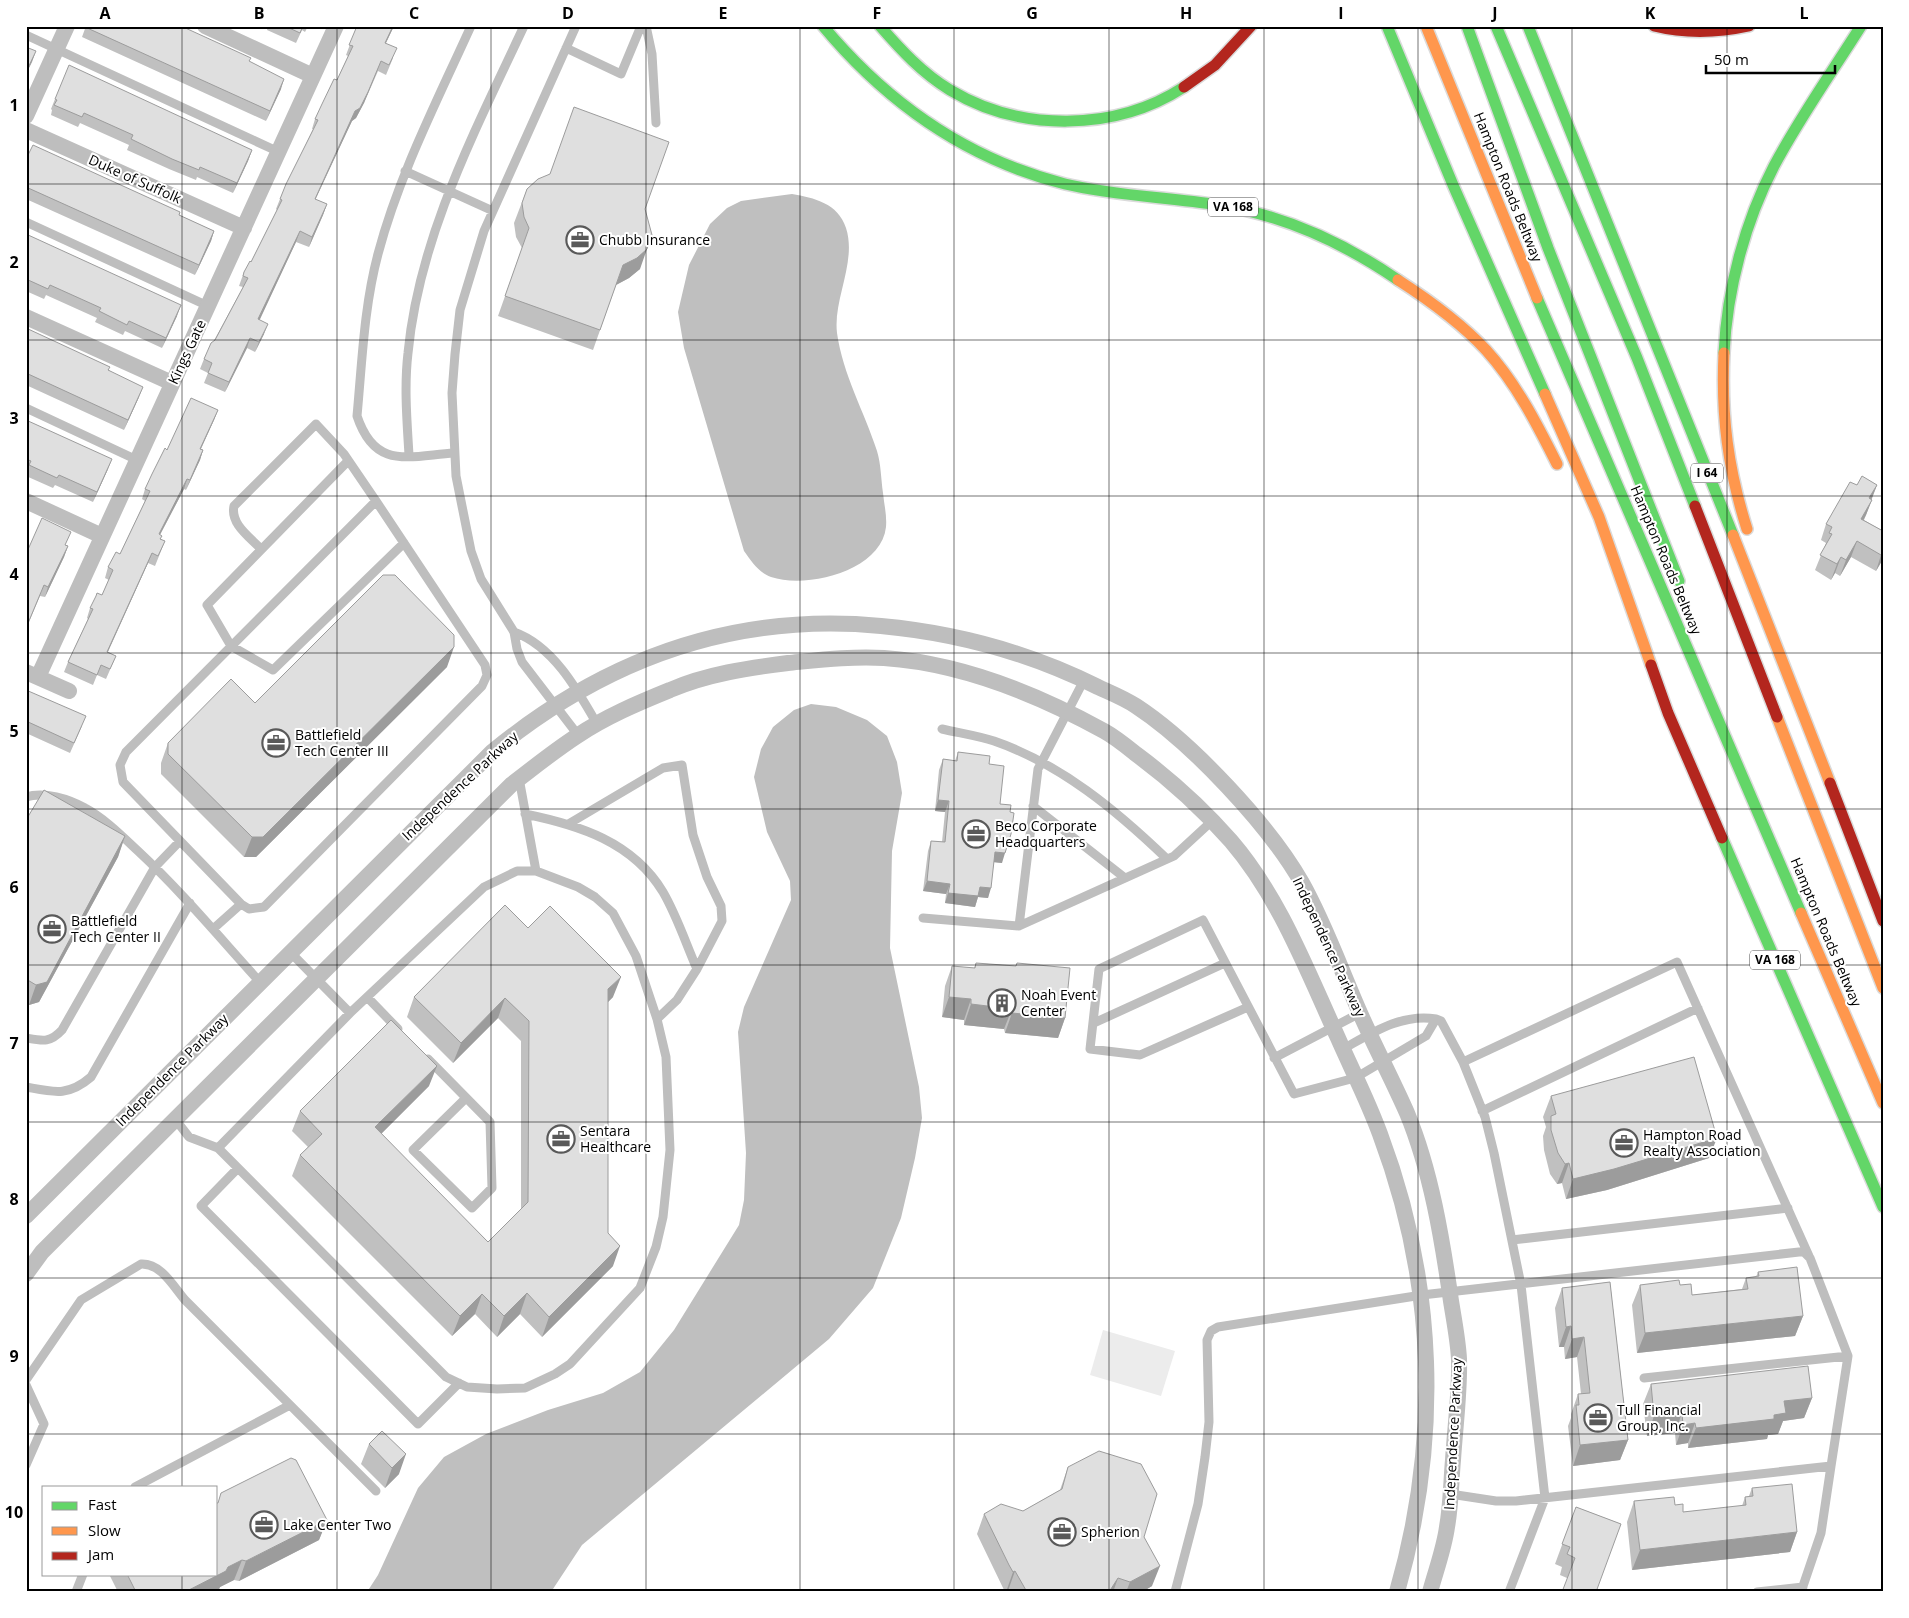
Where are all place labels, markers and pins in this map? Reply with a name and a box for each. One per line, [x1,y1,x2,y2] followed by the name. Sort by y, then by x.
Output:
[565,225,595,255] office icon: Chubb Insurance
[599,230,710,249] place label: Chubb Insurance
[295,725,389,760] place label: Battlefield Tech Center III
[261,728,291,758] office icon: Battlefield Tech Center III
[995,816,1097,851] place label: Beco Corporate Headquarters
[961,819,991,849] office icon: Beco Corporate Headquarters
[71,911,161,946] place label: Battlefield Tech Center II
[37,914,67,944] office icon: Battlefield Tech Center II
[1021,985,1096,1020] place label: Noah Event Center
[987,988,1017,1018] building icon: Noah Event Center
[580,1121,651,1156] place label: Sentara Healthcare
[546,1124,576,1154] office icon: Sentara Healthcare
[1643,1125,1761,1160] place label: Hampton Road Realty Association
[1609,1128,1639,1158] office icon: Hampton Road Realty Association
[1617,1400,1701,1435] place label: Tull Financial Group, Inc.
[1583,1403,1613,1433] office icon: Tull Financial Group, Inc.
[249,1510,279,1540] office icon: Lake Center Two
[283,1515,391,1534] place label: Lake Center Two
[1047,1517,1077,1547] office icon: Spherion
[1081,1522,1140,1541] place label: Spherion

